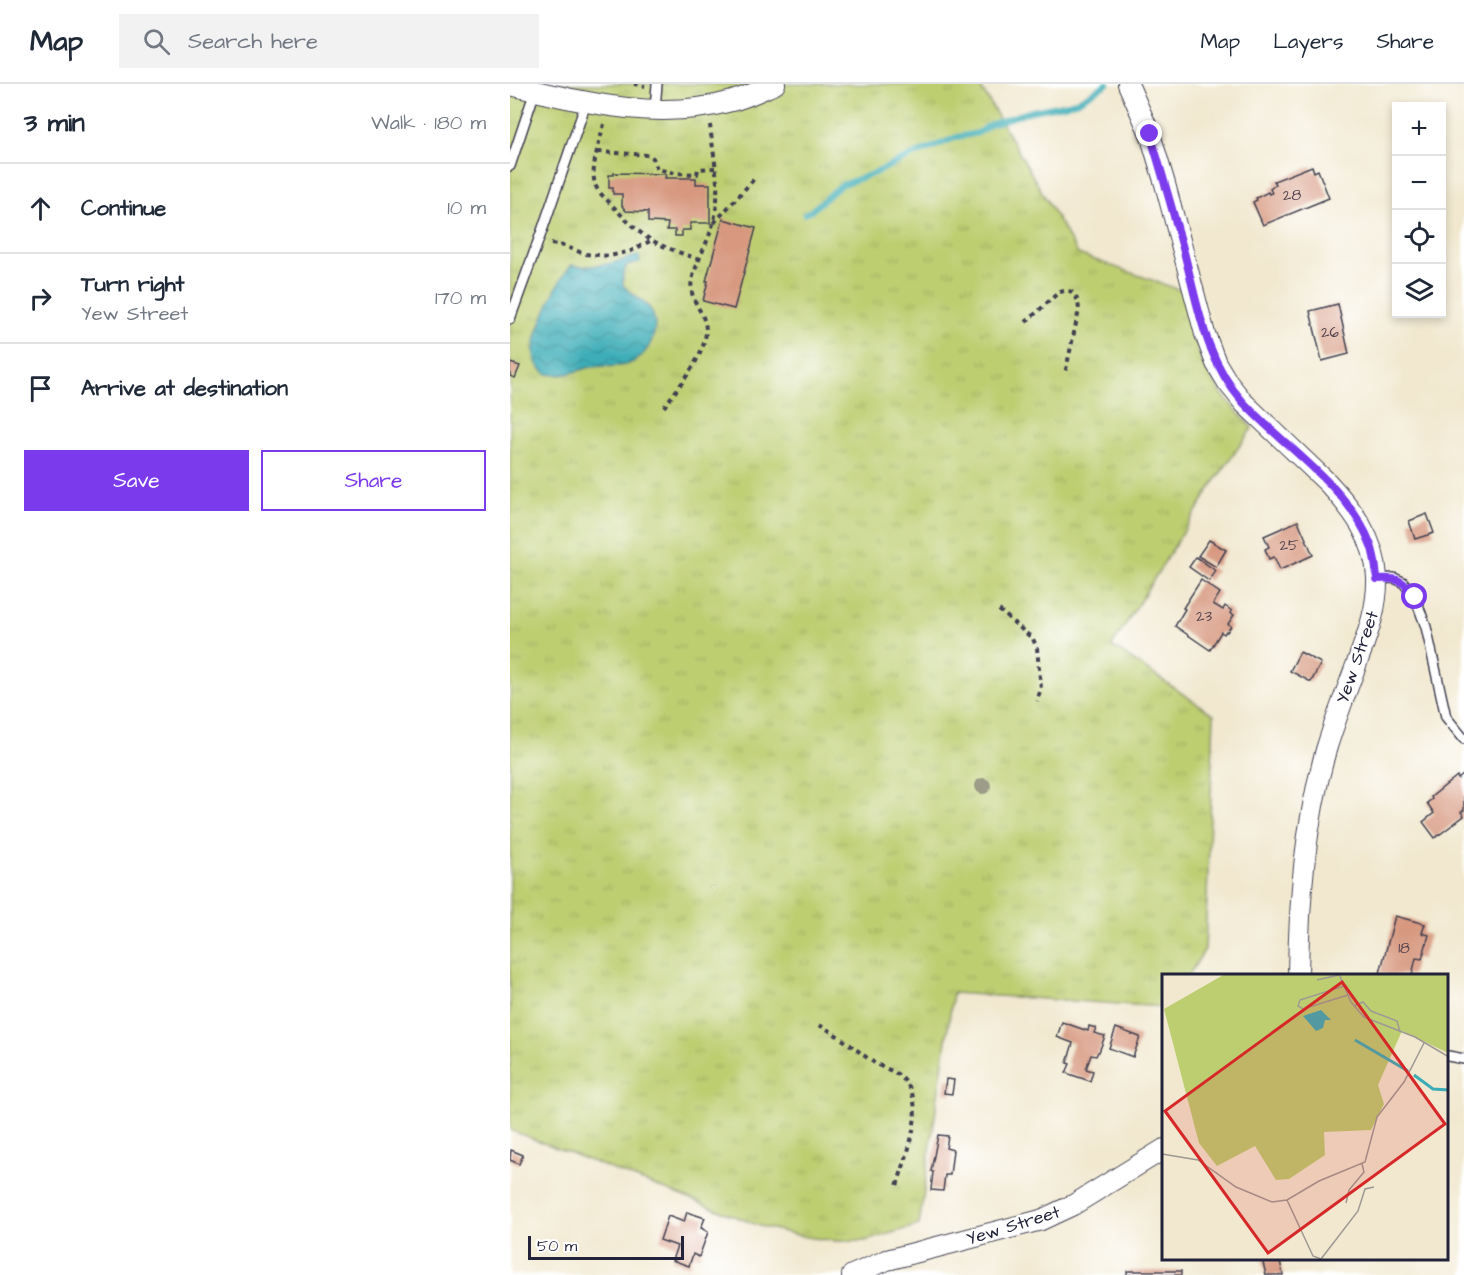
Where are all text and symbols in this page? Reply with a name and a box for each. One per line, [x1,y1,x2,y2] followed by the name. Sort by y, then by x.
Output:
[119,14,539,68] search box
[30,22,83,61] text: Map
[140,25,173,58] icon: search
[188,26,318,57] text: Search here
[1200,27,1240,56] text: Map
[1273,27,1343,56] text: Layers
[1376,27,1434,56] text: Share
[1392,102,1446,318] map controls
[1392,102,1446,156] button: +
[24,105,85,141] text: 3 min
[371,109,486,137] text: Walk · 180 m
[1136,120,1162,146] route end
[1392,156,1446,210] button: −
[1283,185,1301,206] house number: 28
[24,192,57,225] icon: ahead
[81,193,166,224] text: Continue
[447,194,486,222] text: 10 m
[1392,210,1446,264] button: locate
[1392,264,1446,318] button: layers
[81,269,184,300] text: Turn right
[24,282,57,315] icon: right
[435,284,486,312] text: 170 m
[81,300,188,328] text: Yew Street
[1321,322,1340,343] house number: 26
[24,372,57,405] icon: arrive
[81,373,288,404] text: Arrive at destination
[24,450,249,511] button: Save
[261,450,486,511] button: Share
[1279,535,1299,556] house number: 25
[1401,583,1427,609] route start
[1196,606,1212,627] house number: 23
[1330,607,1385,707] street label: Yew Street
[1398,938,1410,959] house number: 18
[1162,974,1449,1260] inset map
[963,1199,1064,1252] street label: Yew Street
[528,1233,684,1260] scale bar
[537,1235,577,1257] text: 50 m

